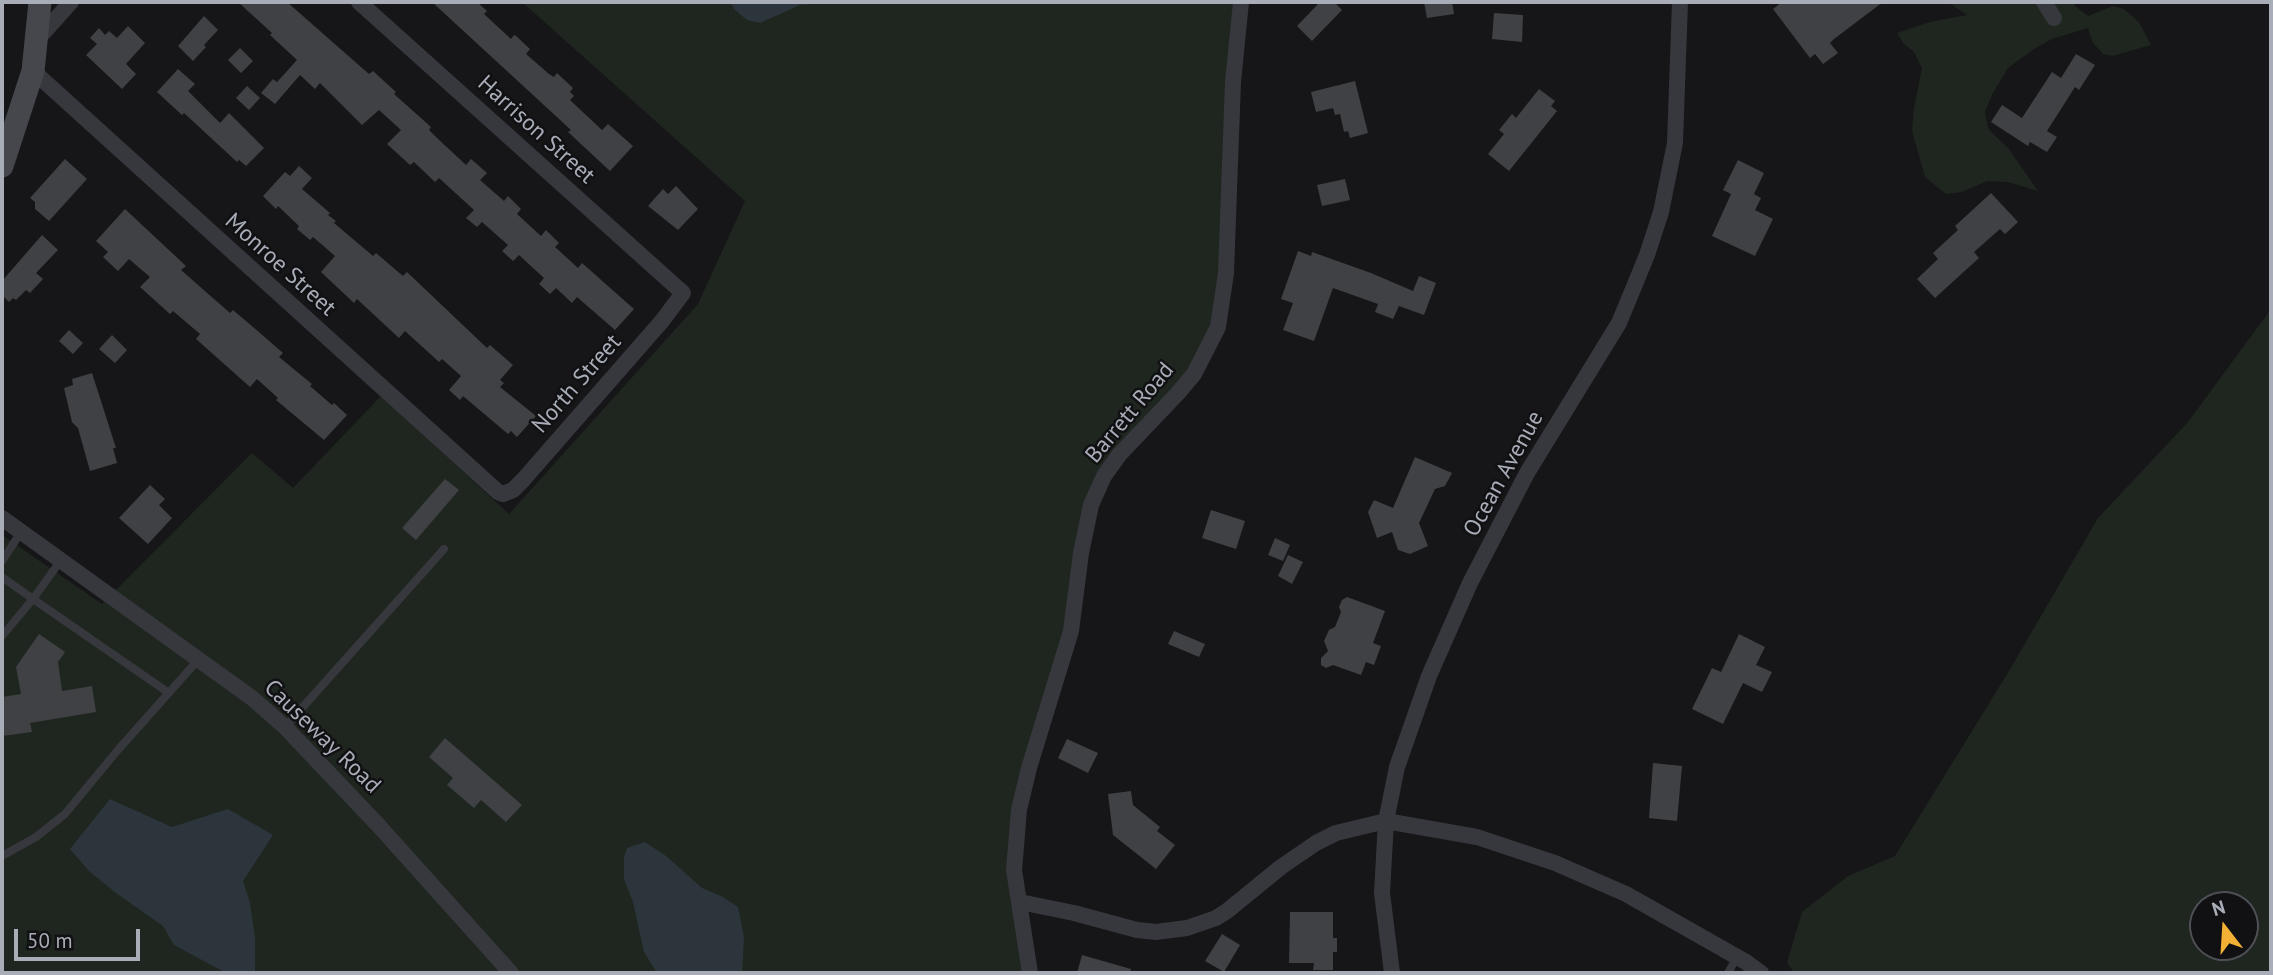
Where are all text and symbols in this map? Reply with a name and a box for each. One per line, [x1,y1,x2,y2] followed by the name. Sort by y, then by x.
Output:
[472,70,600,190] street label: Harrison Street
[219,208,341,322] street label: Monroe Street
[527,329,627,439] street label: North Street
[1080,357,1180,469] street label: Barrett Road
[1458,406,1550,542] street label: Ocean Avenue
[258,674,386,800] street label: Causeway Road
[2189,891,2259,961] north arrow
[2209,895,2228,921] text: N
[18,916,144,960] scale bar
[27,927,73,954] text: 50 m

